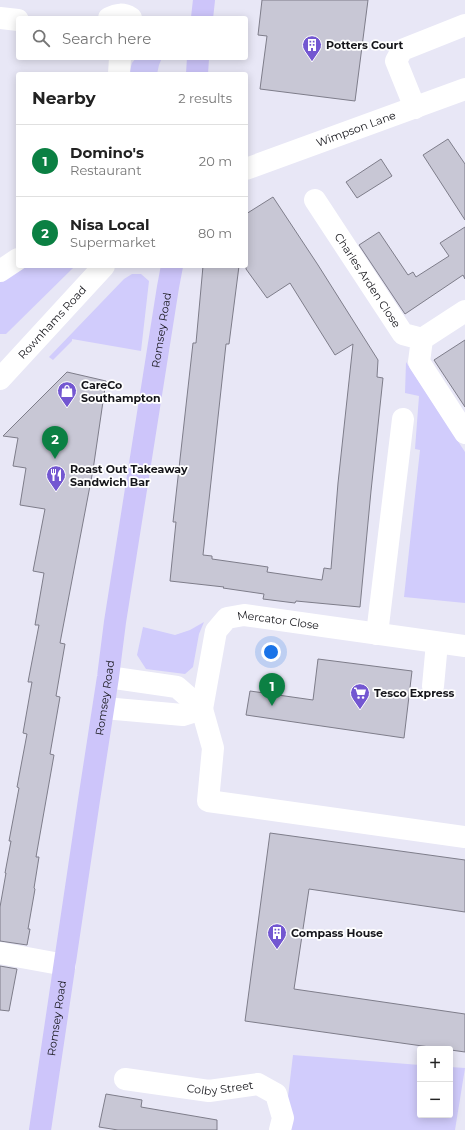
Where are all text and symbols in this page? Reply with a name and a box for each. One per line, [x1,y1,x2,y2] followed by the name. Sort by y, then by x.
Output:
[16,16,248,60] search box
[30,27,52,49] icon: search
[62,29,151,48] text: Search here
[301,34,323,62] building icon: Potters Court
[326,38,403,52] place label: Potters Court
[32,88,96,108] text: Nearby
[178,90,232,106] text: 2 results
[314,108,398,150] street label: Wimpson Lane
[70,143,144,162] text: Domino's
[42,153,48,169] text: 1
[199,153,232,169] text: 20 m
[70,162,141,178] text: Restaurant
[70,215,150,234] text: Nisa Local
[41,225,49,241] text: 2
[198,225,232,241] text: 80 m
[332,230,404,330] street label: Charles Arden Close
[70,234,156,250] text: Supermarket
[15,283,89,362] street label: Rownhams Road
[148,291,174,369] street label: Romsey Road
[81,378,161,405] place label: CareCo Southampton
[56,380,78,408] shop icon: CareCo Southampton
[42,426,68,459] pin: 2
[70,462,188,489] place label: Roast Out Takeaway Sandwich Bar
[45,464,67,492] restaurant icon: Roast Out Takeaway Sandwich Bar
[236,607,320,632] street label: Mercator Close
[261,642,281,662] your location
[92,659,117,737] street label: Romsey Road
[259,673,285,706] pin: 1
[349,682,371,710] supermarket icon: Tesco Express
[374,686,455,700] place label: Tesco Express
[266,922,288,950] building icon: Compass House
[291,926,383,940] place label: Compass House
[44,980,69,1057] street label: Romsey Road
[417,1046,453,1118] map controls
[417,1046,453,1082] button: +
[186,1078,255,1098] street label: Colby Street
[417,1082,453,1118] button: −

